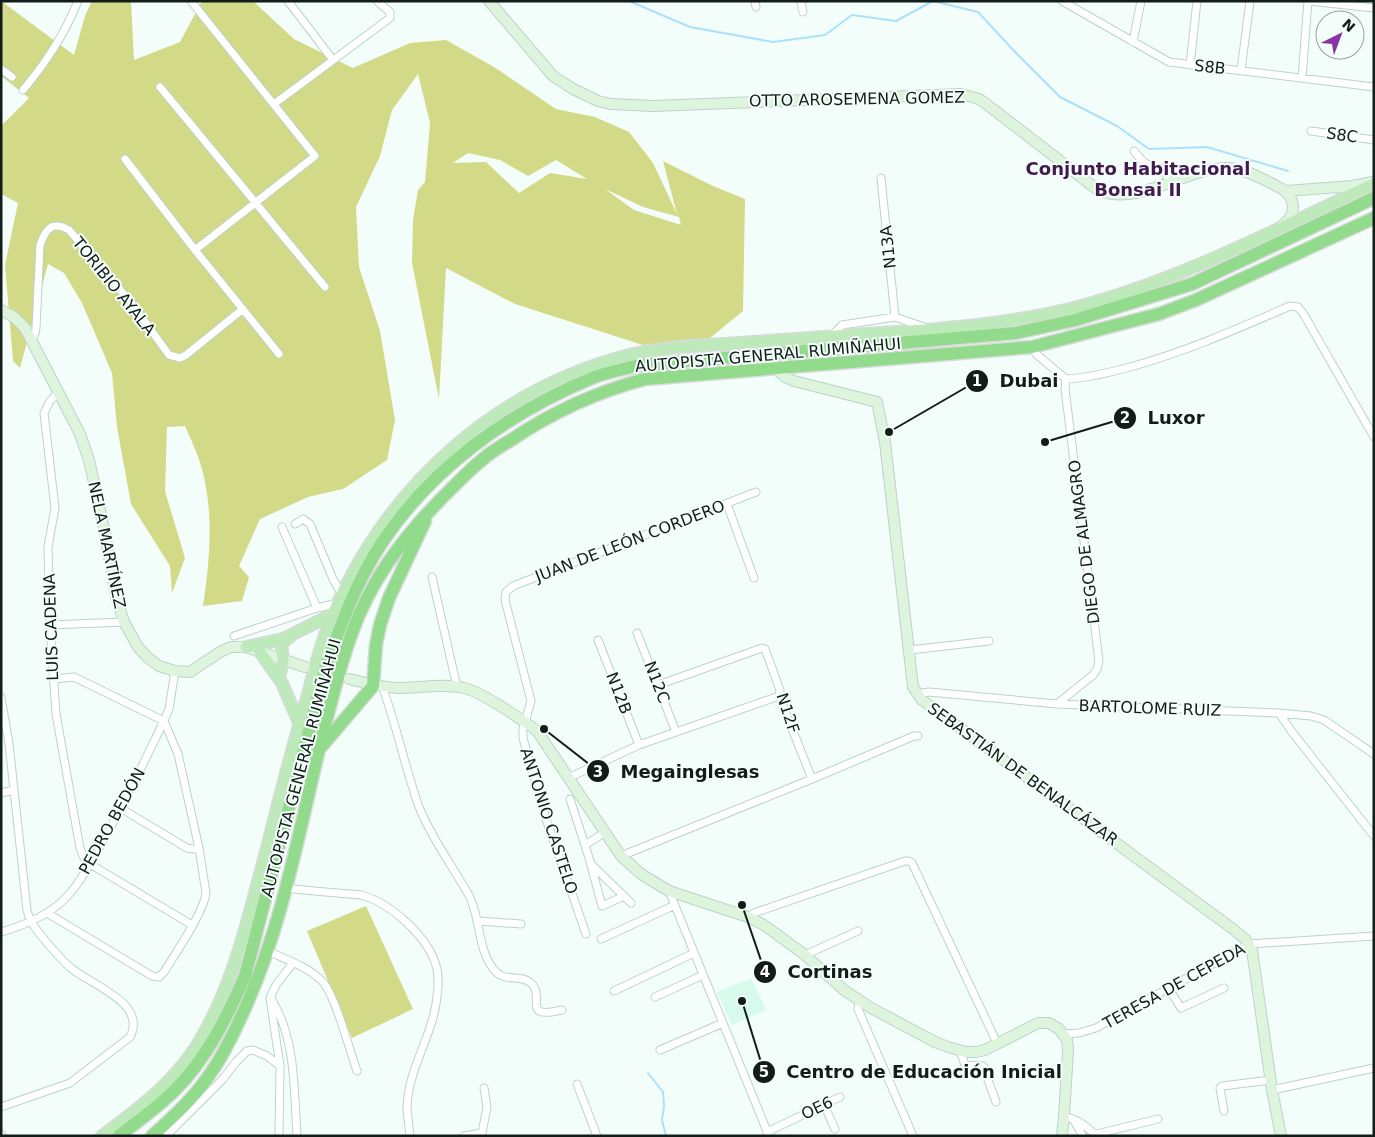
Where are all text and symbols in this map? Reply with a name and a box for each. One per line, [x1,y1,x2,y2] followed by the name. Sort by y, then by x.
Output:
[1315,10,1365,60] north arrow
[1339,15,1358,35] text: N
[1193,56,1227,78] street label: S8B
[749,88,965,110] street label: OTTO AROSEMENA GOMEZ
[1325,123,1359,147] street label: S8C
[1026,158,1250,200] district label: Conjunto Habitacional Bonsai II
[876,224,900,270] street label: N13A
[68,232,159,339] street label: TORIBIO AYALA
[634,334,902,376] street label: AUTOPISTA GENERAL RUMIÑAHUI
[965,364,1069,397] callout: Dubai
[1000,370,1058,391] text: Dubai
[972,372,982,390] text: 1
[1112,402,1215,435] callout: Luxor
[1147,407,1205,428] text: Luxor
[1120,409,1130,427] text: 2
[1065,459,1103,625] street label: DIEGO DE ALMAGRO
[84,480,130,610] street label: NELA MARTÍNEZ
[532,496,728,586] street label: JUAN DE LEÓN CORDERO
[40,573,62,681] street label: LUIS CADENA
[257,637,345,899] street label: AUTOPISTA GENERAL RUMIÑAHUI
[640,658,674,706] street label: N12C
[602,669,636,717] street label: N12B
[773,690,803,736] street label: N12F
[1078,696,1222,720] street label: BARTOLOME RUIZ
[924,699,1122,849] street label: SEBASTIÁN DE BENALCÁZAR
[516,745,582,897] street label: ANTONIO CASTELO
[585,755,769,788] callout: Megainglesas
[621,761,759,782] text: Megainglesas
[593,763,603,781] text: 3
[75,764,149,878] street label: PEDRO BEDÓN
[1099,939,1248,1033] street label: TERESA DE CEPEDA
[753,956,883,989] callout: Cortinas
[788,961,872,982] text: Cortinas
[760,963,770,981] text: 4
[751,1055,1072,1088] callout: Centro de Educación Inicial
[786,1061,1062,1082] text: Centro de Educación Inicial
[759,1063,769,1081] text: 5
[798,1092,836,1124] street label: OE6

